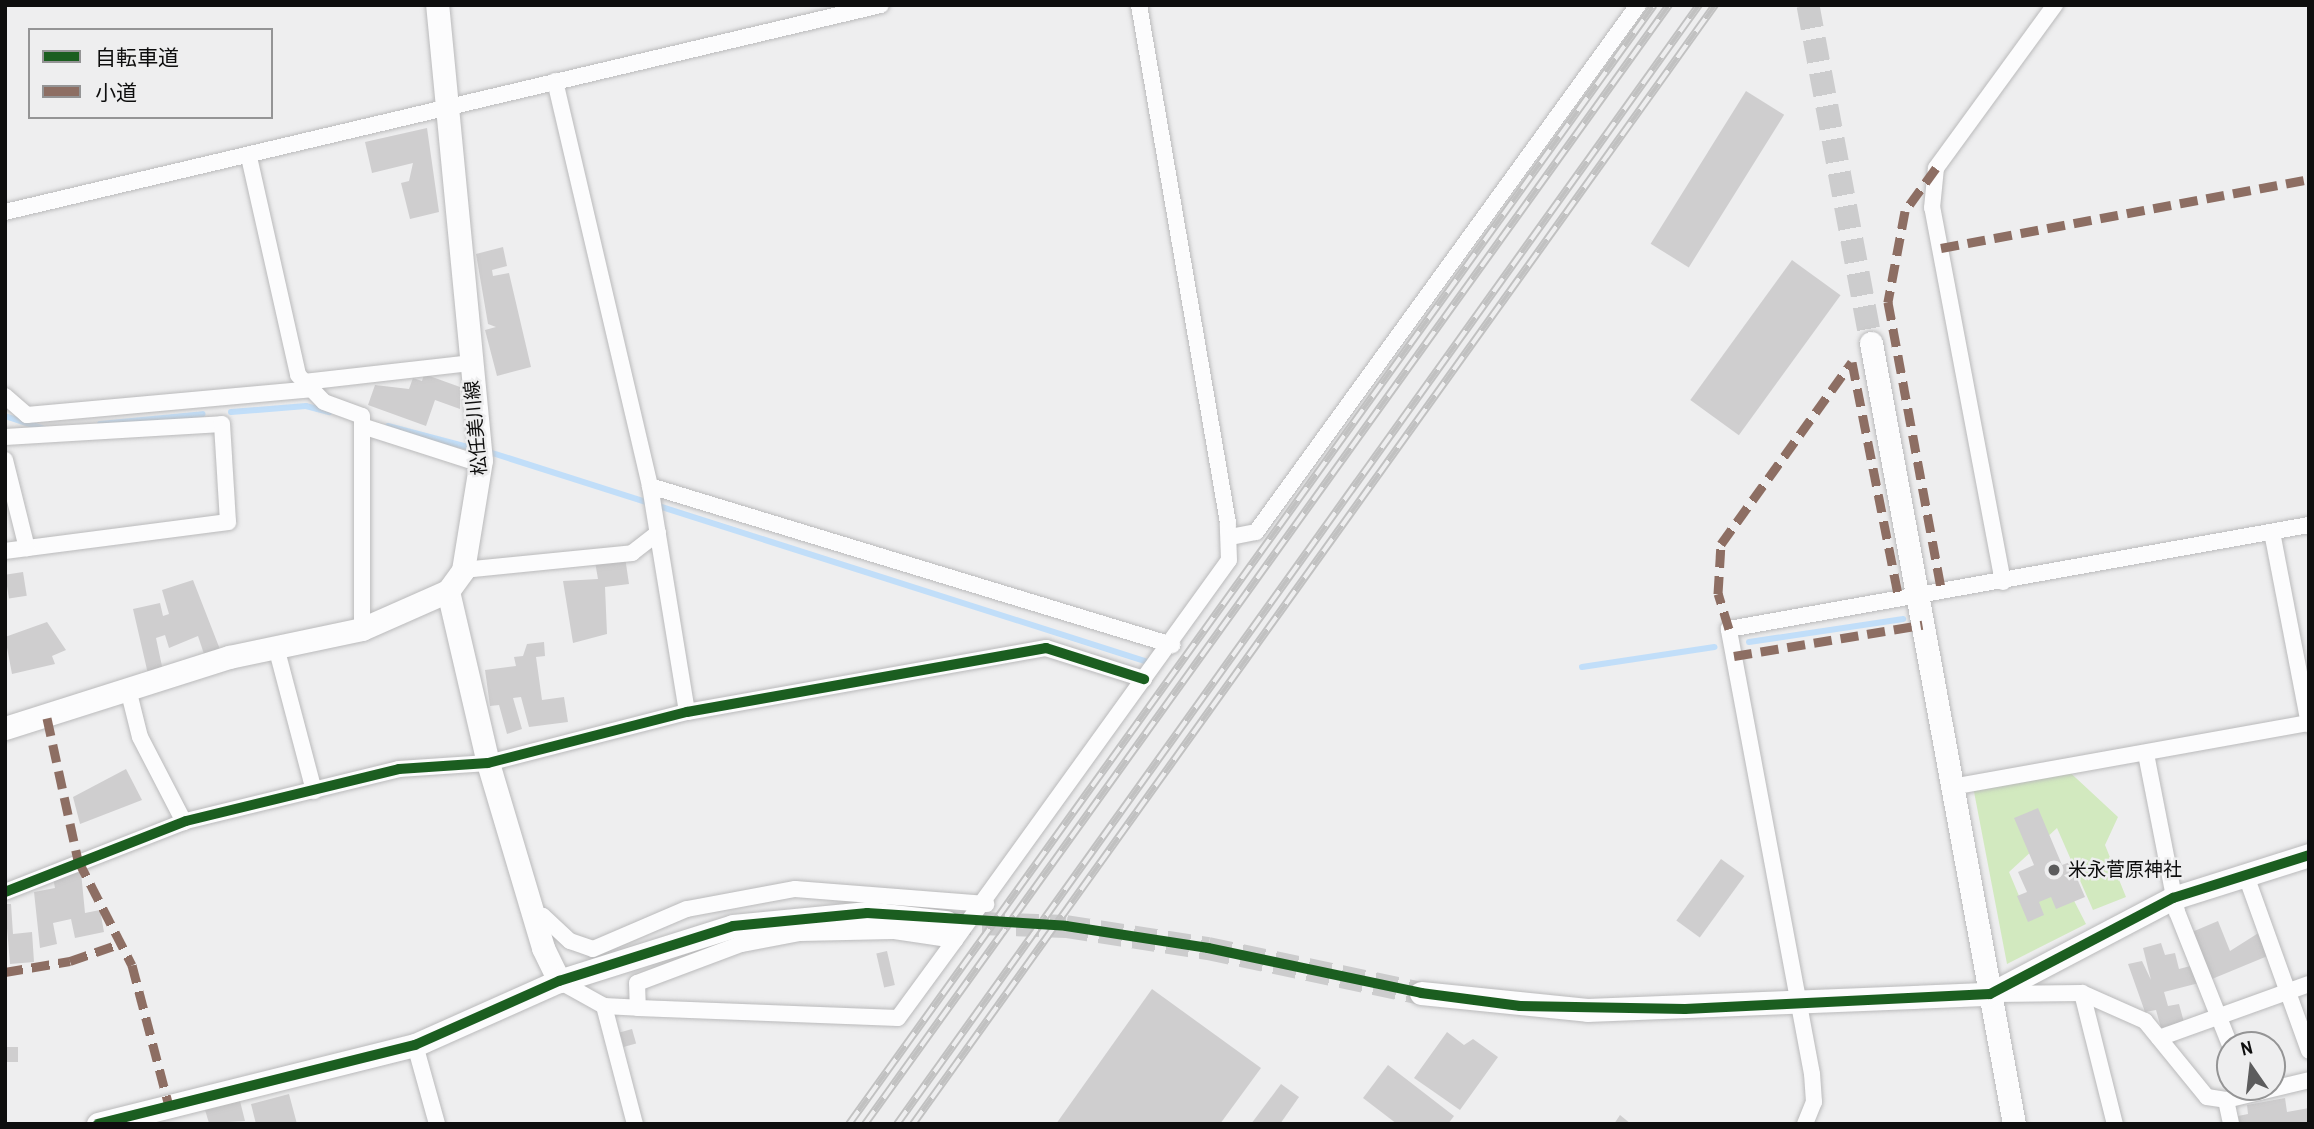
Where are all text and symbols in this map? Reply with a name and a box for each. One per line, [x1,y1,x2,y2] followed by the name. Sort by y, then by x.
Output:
[28,28,273,119] legend
[95,43,179,72] text: 自転車道
[95,78,137,107] text: 小道
[461,380,491,476] street label: 松任美川線
[2068,859,2182,881] place label: 米永菅原神社
[2046,862,2062,878] marker: 米永菅原神社
[2216,1031,2286,1101] north arrow
[2238,1034,2255,1062] text: N

